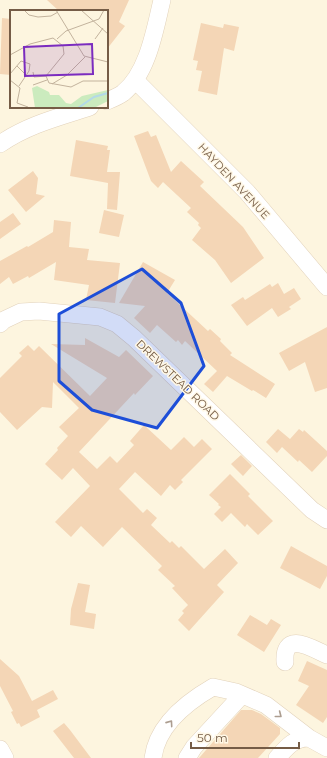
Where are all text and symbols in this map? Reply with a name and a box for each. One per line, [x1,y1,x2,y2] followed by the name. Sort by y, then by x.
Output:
[10,10,108,108] inset map
[195,140,273,222] street label: HAYDEN AVENUE
[133,337,223,423] street label: DREWSTEAD ROAD
[275,710,282,717] one-way arrow
[165,720,173,727] one-way arrow
[191,724,299,750] scale bar
[197,730,228,745] text: 50 m

